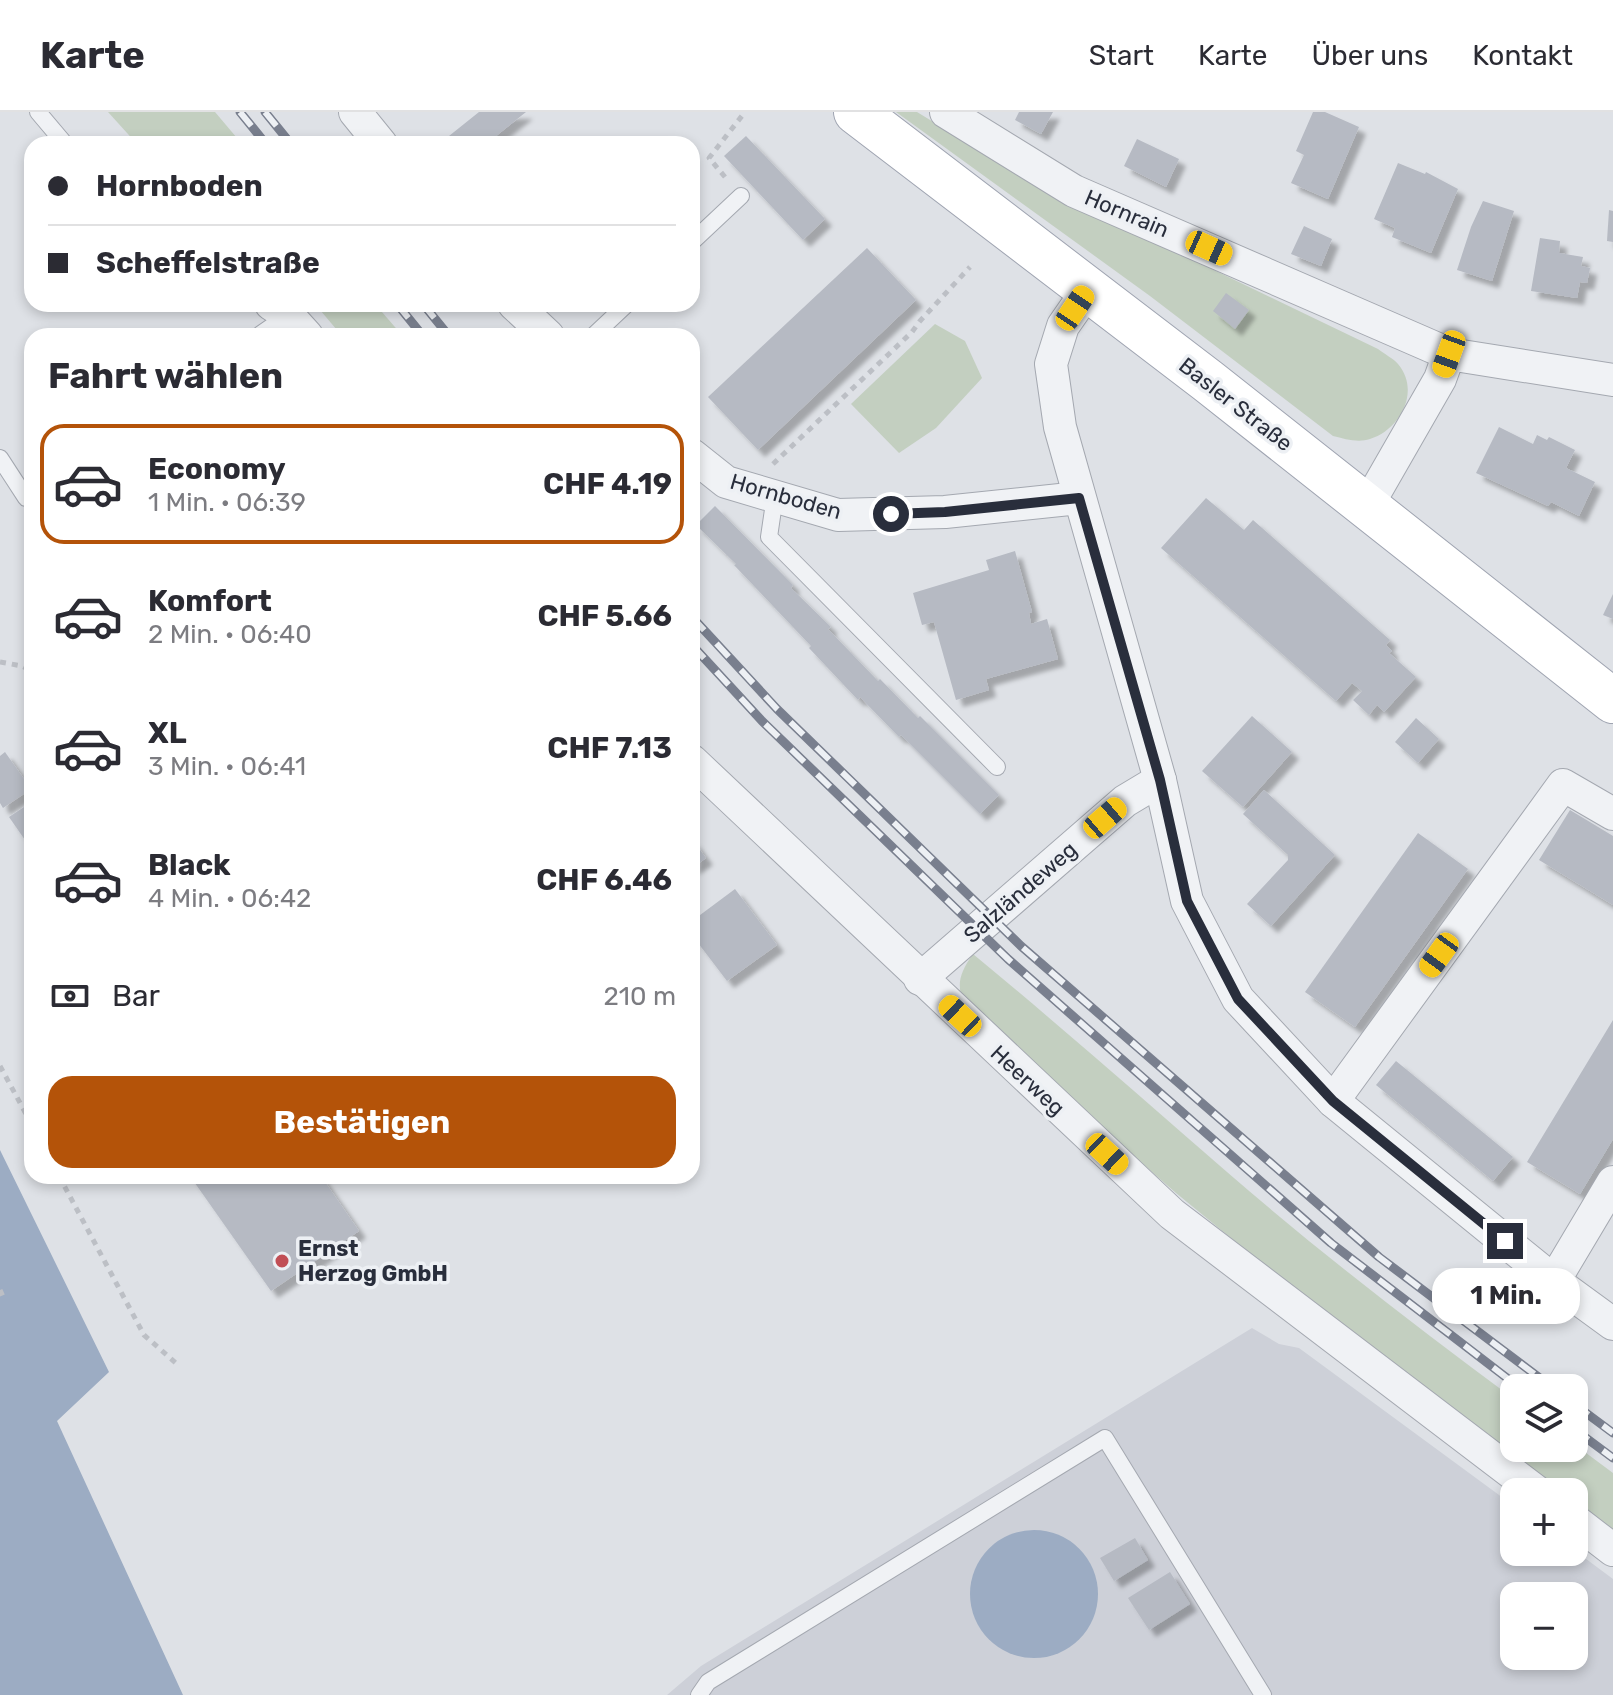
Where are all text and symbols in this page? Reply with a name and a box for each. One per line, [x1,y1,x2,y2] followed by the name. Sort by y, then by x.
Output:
[40,32,145,78] text: Karte
[1089,39,1154,72] text: Start
[1198,39,1267,72] text: Karte
[1311,39,1428,72] text: Über uns
[1472,39,1573,72] text: Kontakt
[96,168,263,204] text: Hornboden
[1081,184,1173,243] street label: Hornrain
[1182,227,1236,269] car
[96,245,320,281] text: Scheffelstraße
[1052,281,1098,335] car
[1430,327,1468,381] car
[1173,352,1298,457] street label: Basler Straße
[48,354,283,397] text: Fahrt wählen
[52,448,124,520] icon: car
[148,451,286,487] text: Economy
[543,466,672,502] text: CHF 4.19
[727,468,845,525] street label: Hornboden
[148,487,306,518] text: 1 Min. · 06:39
[873,496,909,532] route start
[52,580,124,652] icon: car
[148,583,272,619] text: Komfort
[537,598,672,634] text: CHF 5.66
[148,619,312,650] text: 2 Min. · 06:40
[52,712,124,784] icon: car
[148,715,187,751] text: XL
[547,730,672,766] text: CHF 7.13
[148,751,306,782] text: 3 Min. · 06:41
[1079,793,1131,843] car
[958,836,1082,949] street label: Salzländeweg
[52,844,124,916] icon: car
[148,847,231,883] text: Black
[536,862,672,898] text: CHF 6.46
[148,883,311,914] text: 4 Min. · 06:42
[1415,929,1463,981] car
[48,974,92,1018] icon: cash
[112,978,160,1014] text: Bar
[604,981,676,1012] text: 210 m
[934,991,986,1041] car
[985,1039,1070,1121] street label: Heerweg
[48,1076,676,1168] button: Bestätigen
[1081,1129,1133,1179] car
[1487,1223,1523,1259] route end
[298,1235,448,1287] place label: Ernst Herzog GmbH
[273,1252,291,1270] marker: Ernst Herzog GmbH
[1431,1269,1579,1325] callout: 1 Min.
[1470,1280,1542,1311] text: 1 Min.
[1500,1374,1588,1670] map controls
[1500,1374,1588,1462] button: layers
[1500,1478,1588,1566] button: +
[1500,1582,1588,1670] button: −

